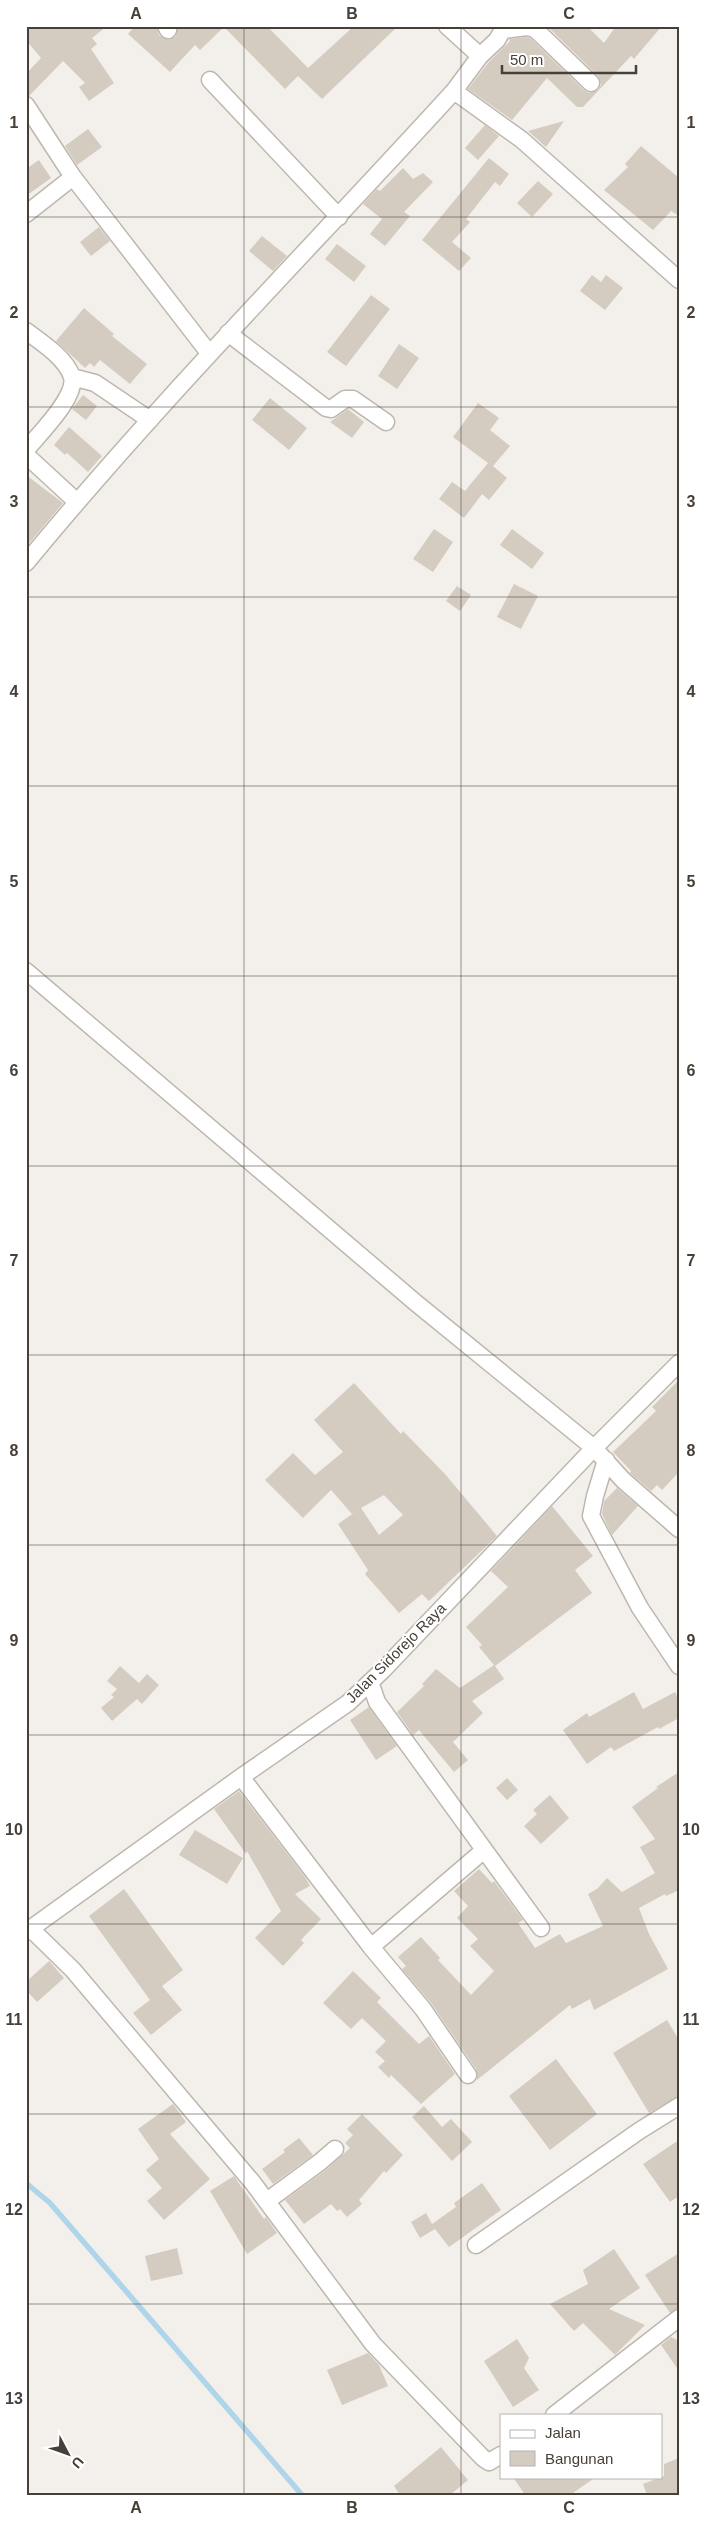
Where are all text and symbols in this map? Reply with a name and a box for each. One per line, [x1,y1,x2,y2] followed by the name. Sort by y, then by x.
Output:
[130,5,142,22] text: A
[346,5,358,22] text: B
[563,5,575,22] text: C
[502,42,636,74] scale bar
[510,51,543,68] text: 50 m
[10,114,19,131] text: 1
[687,114,696,131] text: 1
[10,304,19,321] text: 2
[687,304,696,321] text: 2
[10,493,19,510] text: 3
[687,493,696,510] text: 3
[10,683,19,700] text: 4
[687,683,696,700] text: 4
[10,873,19,890] text: 5
[687,873,696,890] text: 5
[10,1062,19,1079] text: 6
[687,1062,696,1079] text: 6
[10,1252,19,1269] text: 7
[687,1252,696,1269] text: 7
[10,1442,19,1459] text: 8
[687,1442,696,1459] text: 8
[342,1599,450,1706] street label: Jalan Sidorejo Raya
[10,1632,19,1649] text: 9
[687,1632,696,1649] text: 9
[5,1821,23,1838] text: 10
[682,1821,700,1838] text: 10
[6,2011,23,2028] text: 11
[683,2011,700,2028] text: 11
[5,2201,23,2218] text: 12
[682,2201,700,2218] text: 12
[5,2390,23,2407] text: 13
[682,2390,700,2407] text: 13
[500,2414,662,2478] legend
[545,2424,581,2441] text: Jalan
[42,2428,92,2478] north arrow
[545,2450,613,2467] text: Bangunan
[68,2453,87,2472] text: U
[130,2499,142,2516] text: A
[346,2499,358,2516] text: B
[563,2499,575,2516] text: C

